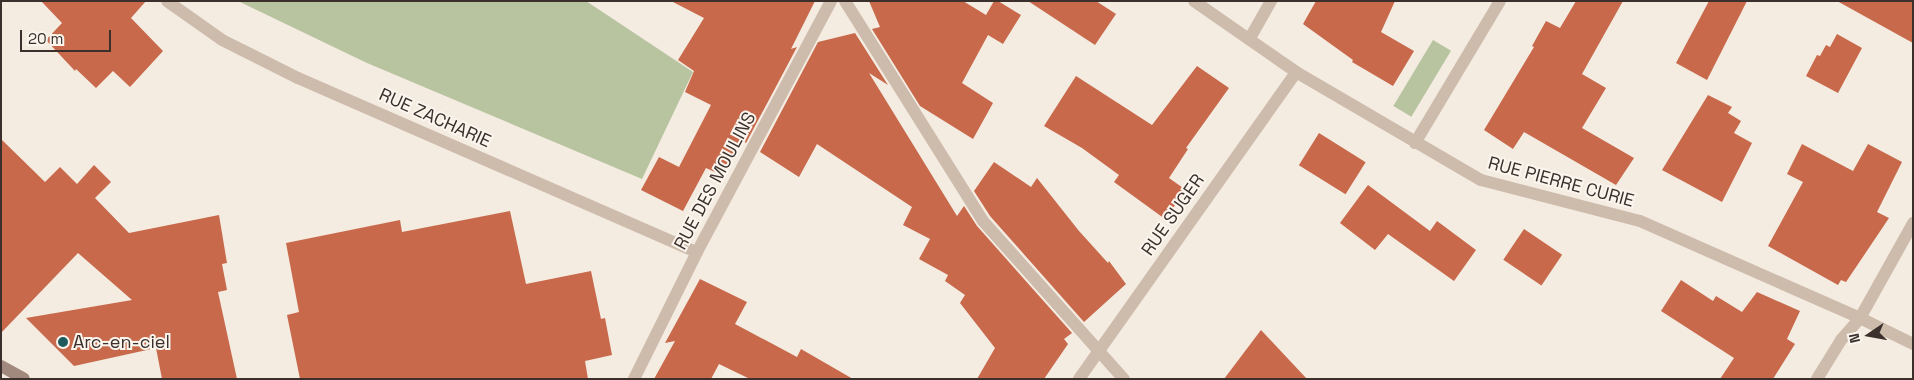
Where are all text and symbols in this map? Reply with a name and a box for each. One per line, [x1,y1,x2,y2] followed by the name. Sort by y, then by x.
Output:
[22,20,114,52] scale bar
[28,29,63,48] text: 20 m
[376,84,494,152] street label: RUE ZACHARIE
[670,109,760,253] street label: RUE DES MOULINS
[1486,152,1636,212] street label: RUE PIERRE CURIE
[1137,170,1209,260] street label: RUE SUGER
[1844,310,1894,360] north arrow
[73,331,170,353] place label: Arc-en-ciel
[1845,332,1864,345] text: N
[57,336,69,348] marker: Arc-en-ciel

